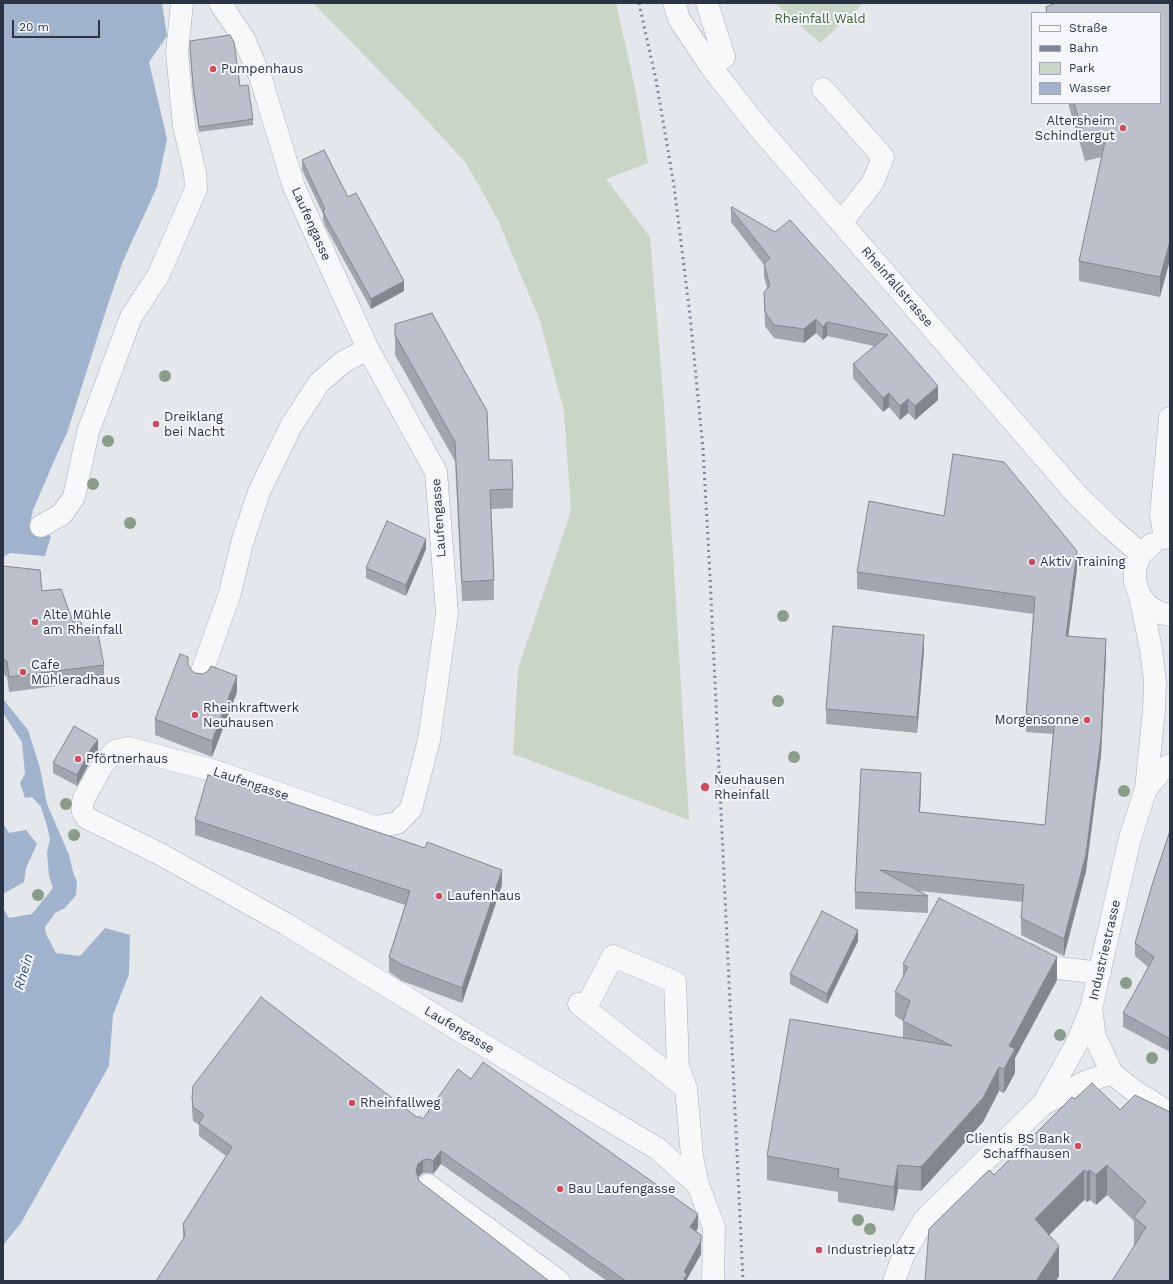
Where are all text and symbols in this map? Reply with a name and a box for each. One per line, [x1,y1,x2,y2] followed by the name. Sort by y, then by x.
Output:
[774,11,866,27] park label: Rheinfall Wald
[14,12,102,38] scale bar
[1031,12,1161,104] legend
[19,20,49,34] text: 20 m
[1069,21,1108,35] text: Straße
[1069,41,1098,55] text: Bahn
[221,61,303,77] place label: Pumpenhaus
[1069,61,1095,75] text: Park
[208,64,218,74] marker: Pumpenhaus
[1069,81,1111,95] text: Wasser
[1035,113,1115,144] place label: Altersheim Schindlergut
[1118,123,1128,133] marker: Altersheim Schindlergut
[288,185,334,263] street label: Laufengasse
[858,244,936,330] street label: Rheinfallstrasse
[164,409,225,440] place label: Dreiklang bei Nacht
[151,419,161,429] marker: Dreiklang bei Nacht
[428,478,450,558] street label: Laufengasse
[1040,554,1125,570] place label: Aktiv Training
[1027,557,1037,567] marker: Aktiv Training
[43,607,123,638] place label: Alte Mühle am Rheinfall
[30,617,40,627] marker: Alte Mühle am Rheinfall
[31,657,120,688] place label: Cafe Mühleradhaus
[18,667,28,677] marker: Cafe Mühleradhaus
[203,700,299,731] place label: Rheinkraftwerk Neuhausen
[190,710,200,720] marker: Rheinkraftwerk Neuhausen
[995,712,1079,728] place label: Morgensonne
[1082,715,1092,725] marker: Morgensonne
[86,751,168,767] place label: Pförtnerhaus
[73,754,83,764] marker: Pförtnerhaus
[211,764,291,804] street label: Laufengasse
[714,772,785,803] place label: Neuhausen Rheinfall
[699,781,711,793] marker: Neuhausen Rheinfall
[447,888,521,904] place label: Laufenhaus
[434,891,444,901] marker: Laufenhaus
[1086,898,1124,1002] street label: Industriestrasse
[11,952,37,992] water label: Rhein
[421,1003,497,1057] street label: Laufengasse
[360,1095,440,1111] place label: Rheinfallweg
[347,1098,357,1108] marker: Rheinfallweg
[965,1131,1070,1162] place label: Clientis BS Bank Schaffhausen
[1073,1141,1083,1151] marker: Clientis BS Bank Schaffhausen
[568,1181,675,1197] place label: Bau Laufengasse
[555,1184,565,1194] marker: Bau Laufengasse
[827,1242,915,1258] place label: Industrieplatz
[814,1245,824,1255] marker: Industrieplatz

